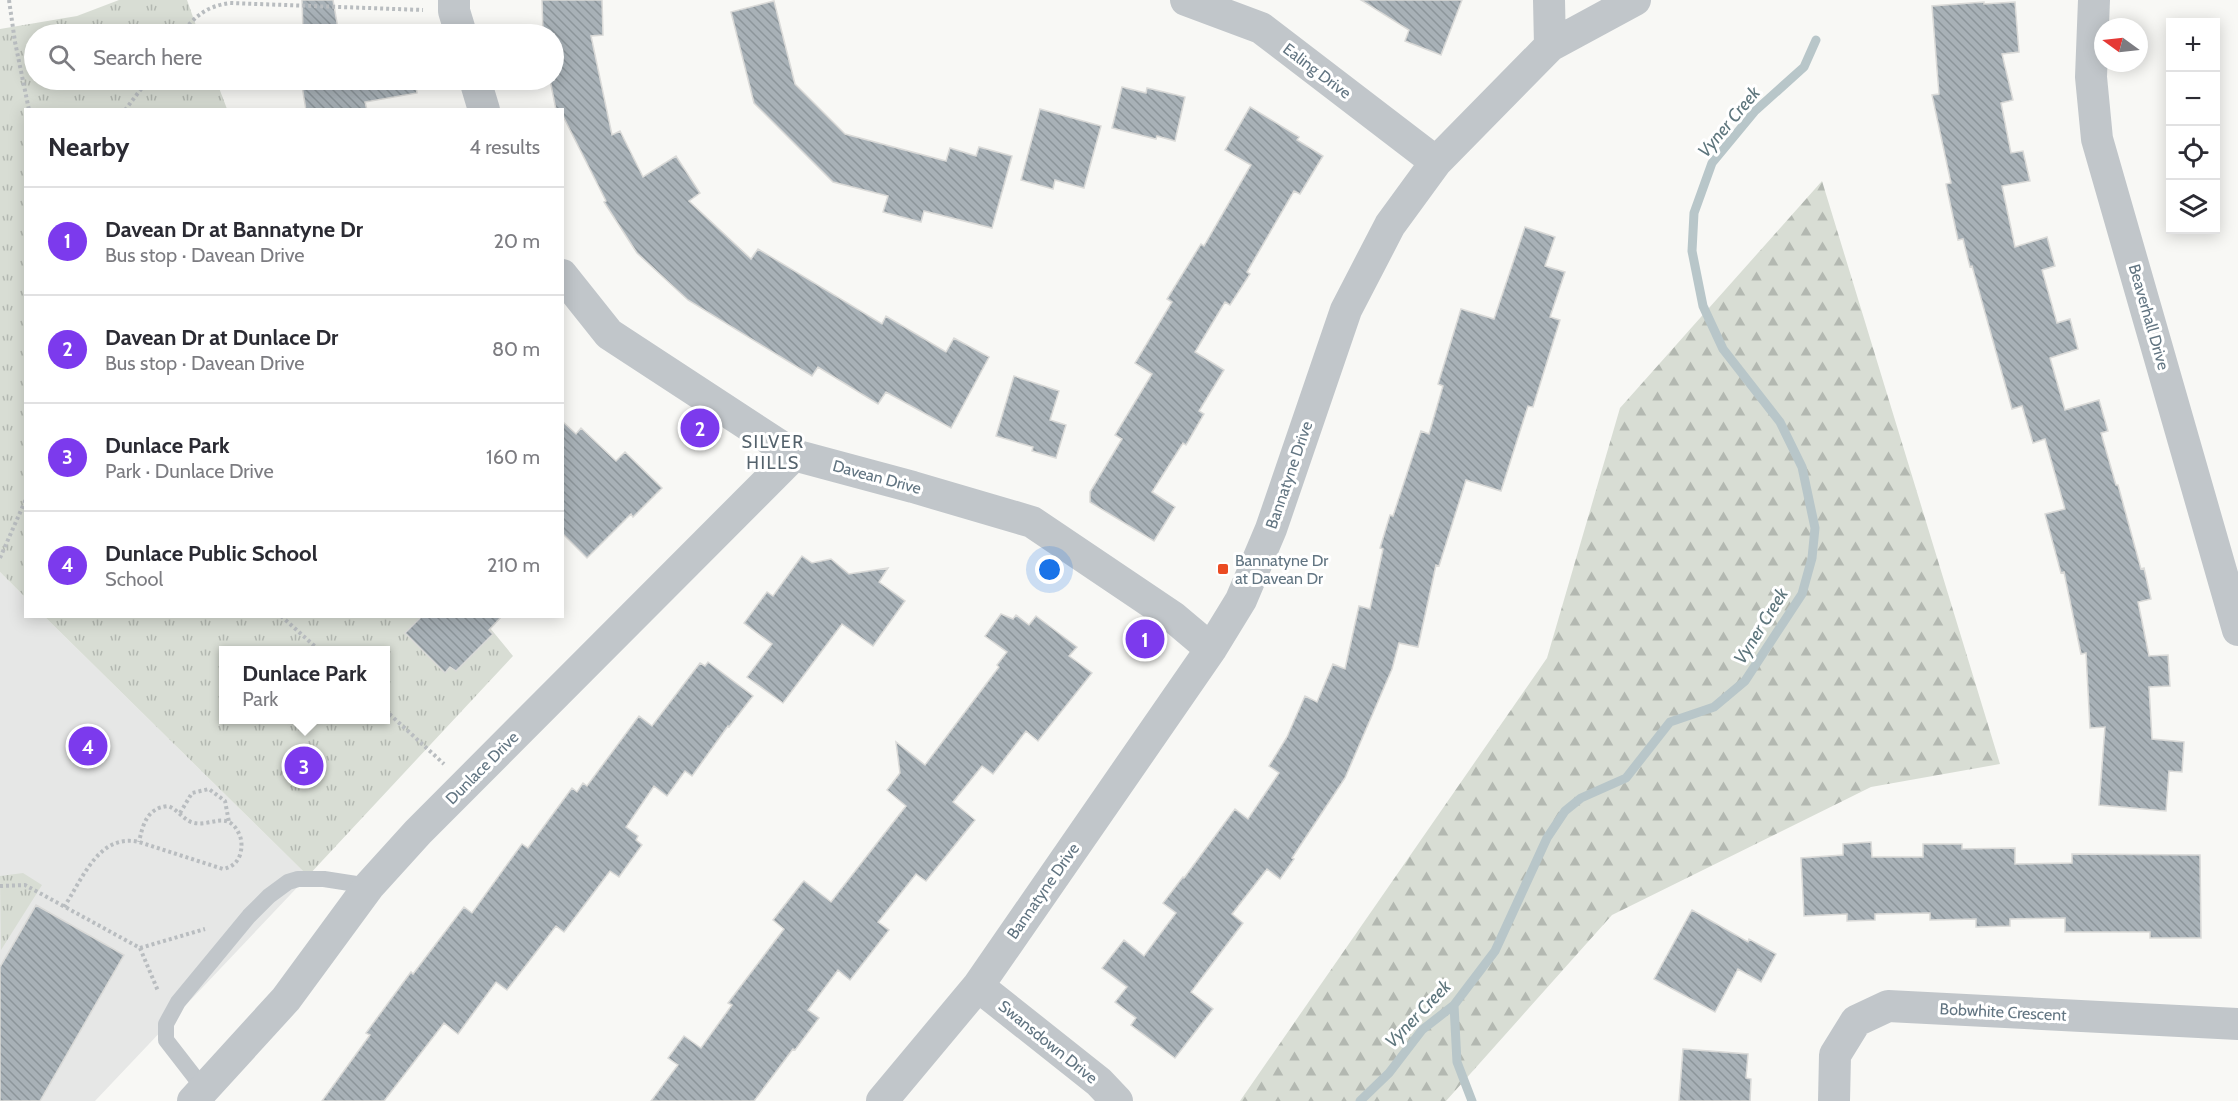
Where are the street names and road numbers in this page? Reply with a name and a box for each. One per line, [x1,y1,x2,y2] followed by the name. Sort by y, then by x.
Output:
[1279,39,1355,103] street label: Ealing Drive
[2125,262,2173,372] street label: Beaverhall Drive
[1262,419,1316,531] street label: Bannatyne Drive
[831,456,923,498] street label: Davean Drive
[442,728,522,808] street label: Dunlace Drive
[1003,839,1083,943] street label: Bannatyne Drive
[995,996,1101,1088] street label: Swansdown Drive
[1939,999,2067,1025] street label: Bobwhite Crescent

